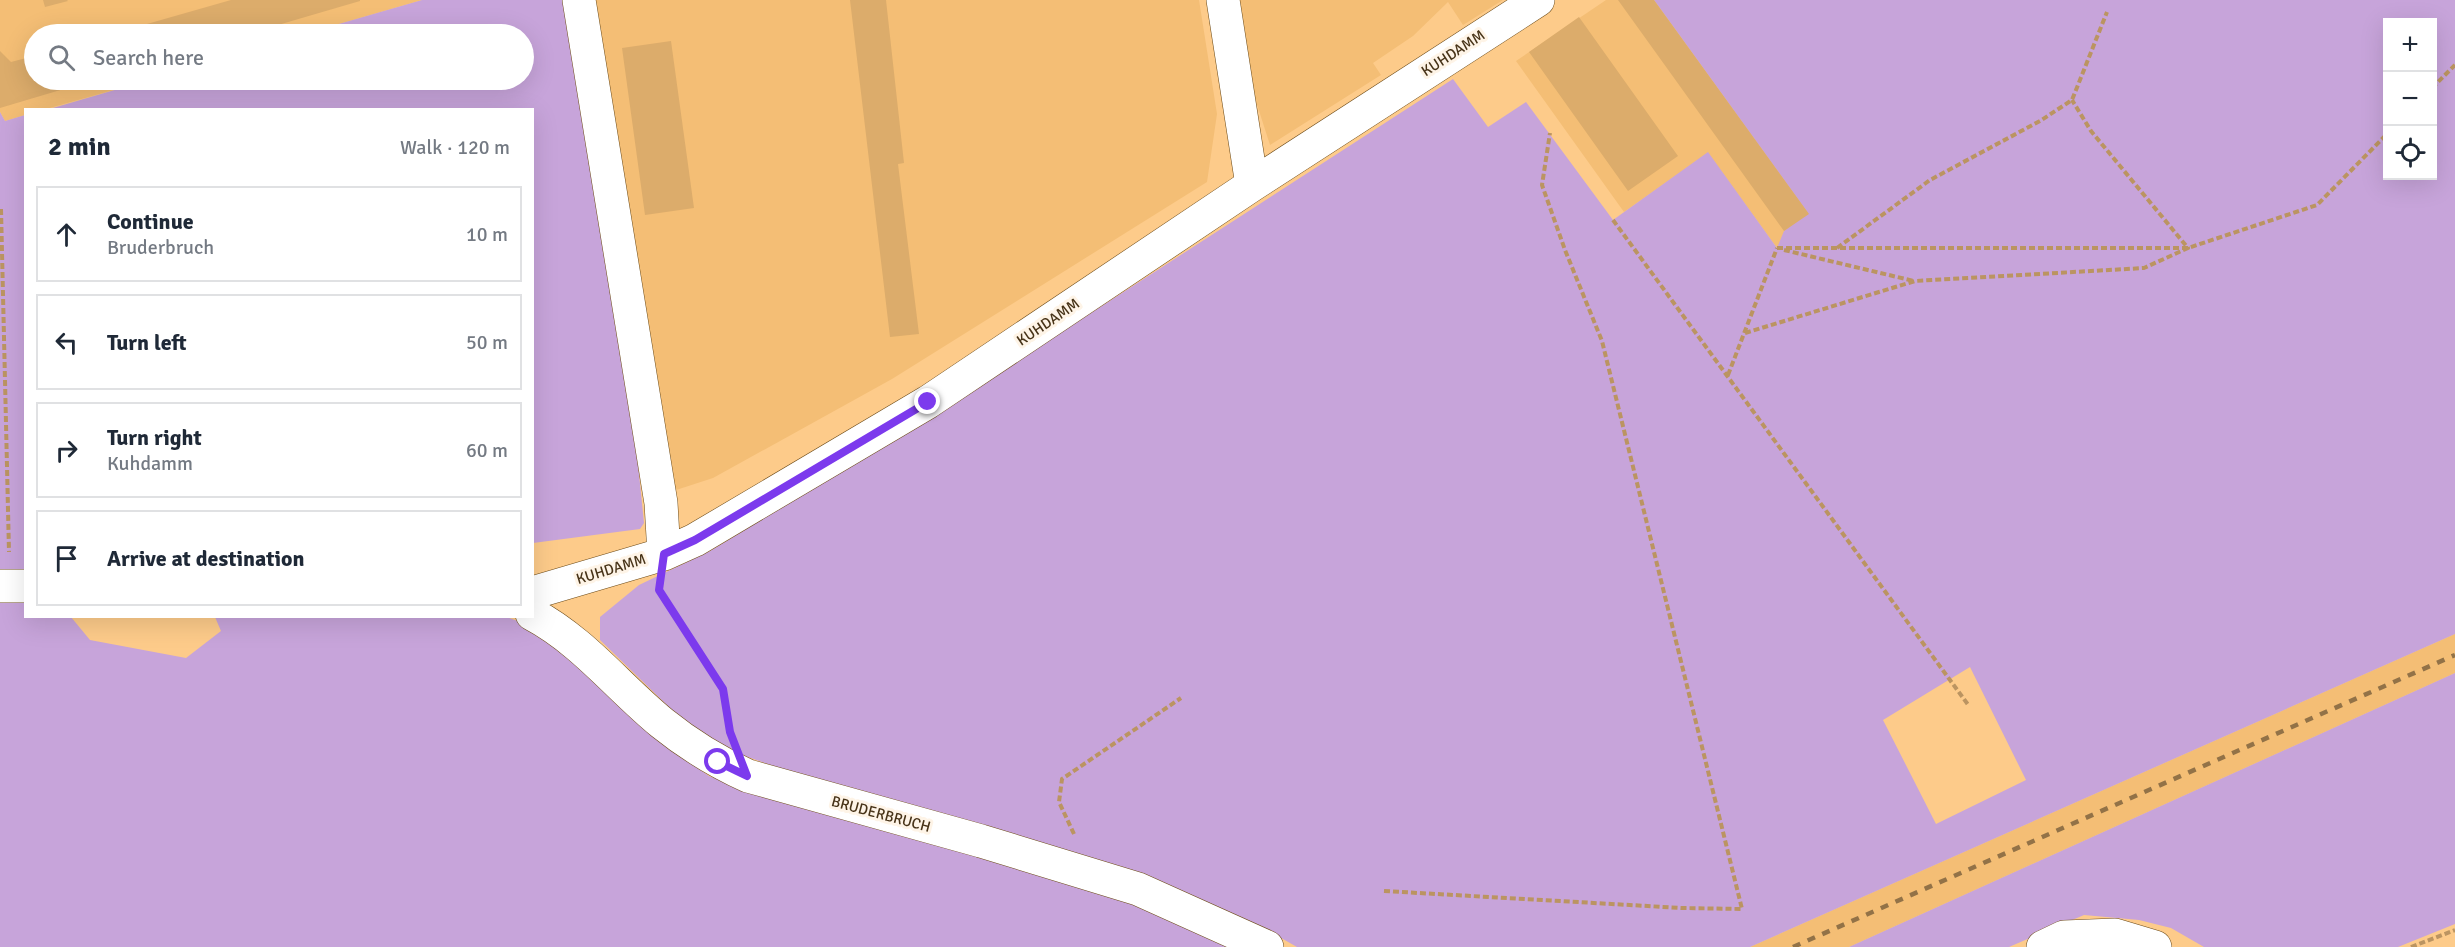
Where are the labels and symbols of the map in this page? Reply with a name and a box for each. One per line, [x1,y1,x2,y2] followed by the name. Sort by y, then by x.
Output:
[1418,26,1488,80] street label: KUHDAMM
[1013,294,1083,350] street label: KUHDAMM
[914,388,940,414] route end
[574,550,648,588] street label: KUHDAMM
[704,748,730,774] route start
[829,792,933,836] street label: BRUDERBRUCH

